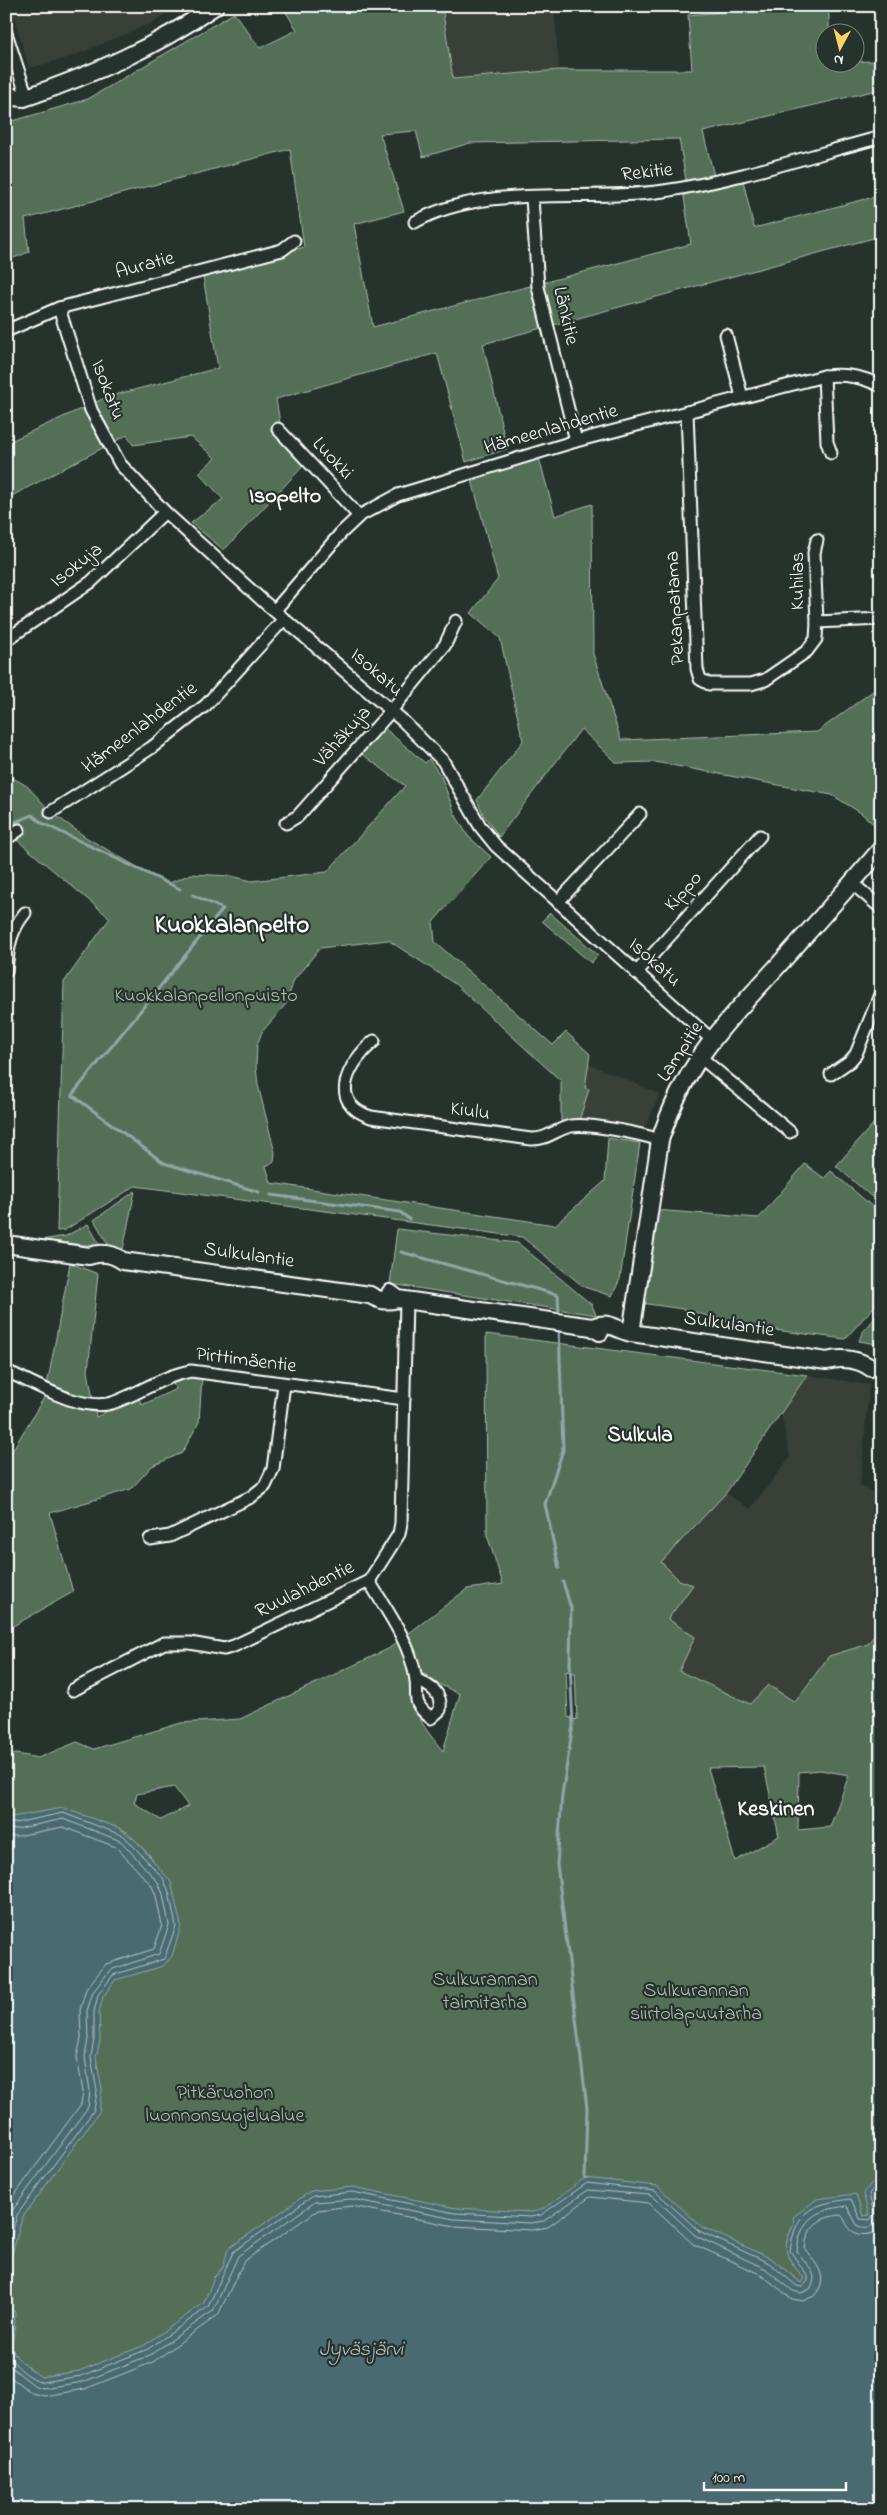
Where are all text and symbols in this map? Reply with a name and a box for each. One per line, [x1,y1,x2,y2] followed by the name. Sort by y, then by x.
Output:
[814,22,864,72] north arrow
[833,48,845,70] text: N
[620,156,674,190] street label: Rekitie
[112,244,178,288] street label: Auratie
[544,284,586,348] street label: Länkitie
[82,356,132,424] street label: Isokatu
[481,397,621,463] street label: Hämeenlahdentie
[304,431,360,487] street label: Luokki
[249,481,321,513] district label: Isopelto
[45,536,109,596] street label: Isokuja
[659,550,693,666] street label: Pekanpatama
[784,552,813,610] street label: Kuhilas
[343,642,409,704] street label: Isokatu
[76,675,204,781] street label: Hämeenlahdentie
[307,700,379,775] street label: Vähäkuja
[658,865,710,919] street label: Kippo
[155,908,309,944] district label: Kuokkalanpelto
[621,931,687,995] street label: Isokatu
[114,982,298,1011] park label: Kuokkalanpellonpuisto
[650,1016,712,1088] street label: Lampitie
[448,1095,492,1129] street label: Kiulu
[202,1235,296,1277] street label: Sulkulantie
[682,1304,776,1346] street label: Sulkulantie
[194,1340,298,1382] street label: Pirttimäentie
[608,1421,672,1451] district label: Sulkula
[251,1554,359,1626] street label: Ruulahdentie
[738,1794,815,1826] district label: Keskinen
[432,1966,538,2018] park label: Sulkurannan taimitarha
[630,1977,762,2029] park label: Sulkurannan siirtolapuutarha
[146,2079,304,2131] park label: Pitkäruohon luonnonsuojelualue
[319,2335,405,2365] water label: Jyväsjärvi
[704,2460,847,2492] scale bar
[712,2467,745,2489] text: 100 m

